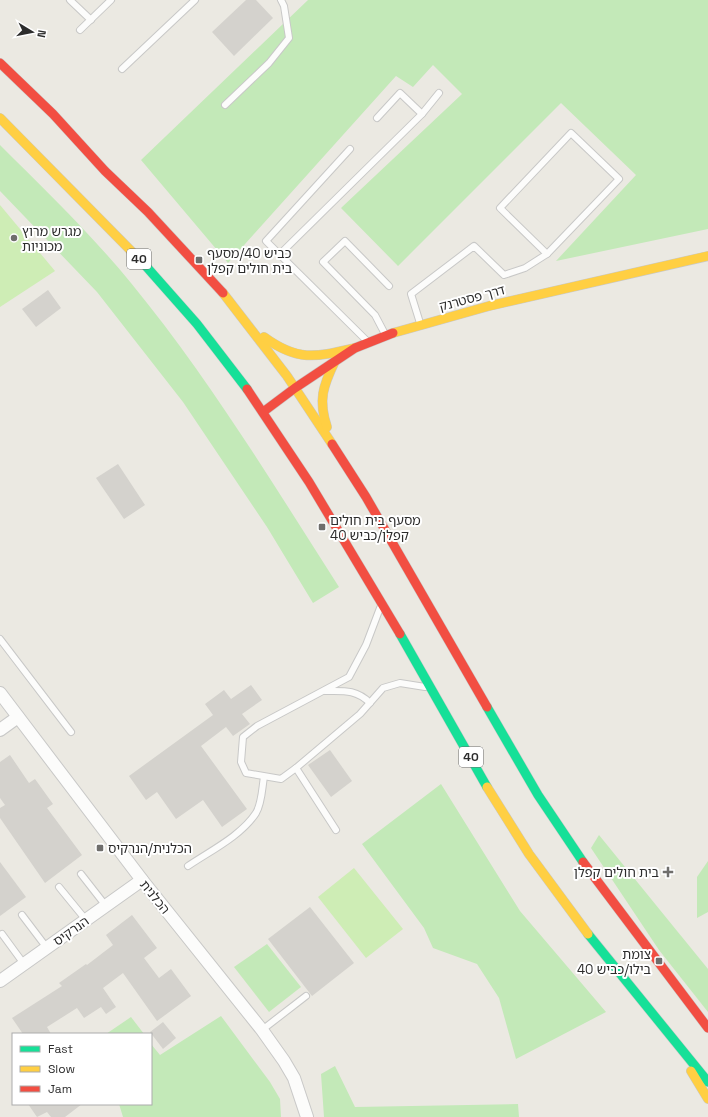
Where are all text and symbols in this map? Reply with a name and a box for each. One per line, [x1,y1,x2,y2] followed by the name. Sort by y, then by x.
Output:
[12,12,52,52] north arrow
[34,29,49,39] text: N
[22,223,82,255] place label: מגרש מרוץ מכוניות
[9,233,19,243] marker: מגרש מרוץ מכוניות
[207,245,292,277] place label: כביש 40/מסעף בית חולים קפלן
[127,249,151,269] road number: 40
[194,255,204,265] marker: כביש 40/מסעף בית חולים קפלן
[437,281,507,315] street label: דרך פסטרנק
[330,512,421,544] place label: מסעף בית חולים קפלן/כביש 40
[317,522,327,532] marker: מסעף בית חולים קפלן/כביש 40
[459,747,483,767] road number: 40
[108,840,192,857] place label: הכלנית/הנרקיס
[95,843,105,853] marker: הכלנית/הנרקיס
[574,864,659,881] place label: בית חולים קפלן
[662,866,674,878] marker: בית חולים קפלן
[136,877,174,917] street label: הכלנית
[50,913,92,949] street label: הנרקיס
[577,946,651,978] place label: צומת בילו/כביש 40
[654,956,664,966] marker: צומת בילו/כביש 40
[12,1033,152,1105] legend
[48,1041,73,1057] text: Fast
[48,1061,75,1077] text: Slow
[48,1081,72,1097] text: Jam

